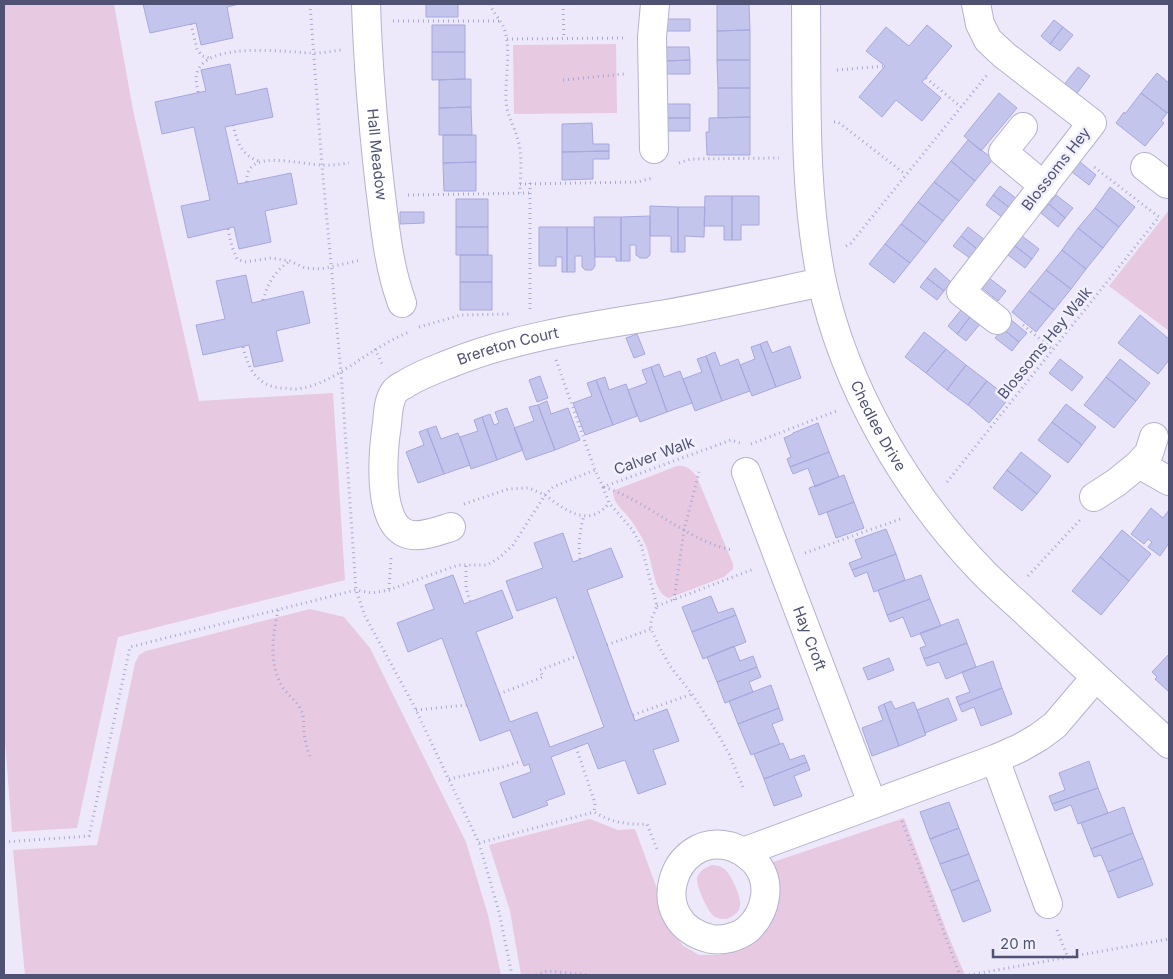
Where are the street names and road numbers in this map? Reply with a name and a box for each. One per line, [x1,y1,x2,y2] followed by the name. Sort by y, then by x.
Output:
[363,108,392,202] street label: Hall Meadow
[1017,123,1094,214] street label: Blossoms Hey
[993,282,1096,403] street label: Blossoms Hey Walk
[454,323,560,369] street label: Brereton Court
[846,377,911,475] street label: Chedlee Drive
[611,432,697,479] street label: Calver Walk
[789,603,831,673] street label: Hay Croft

